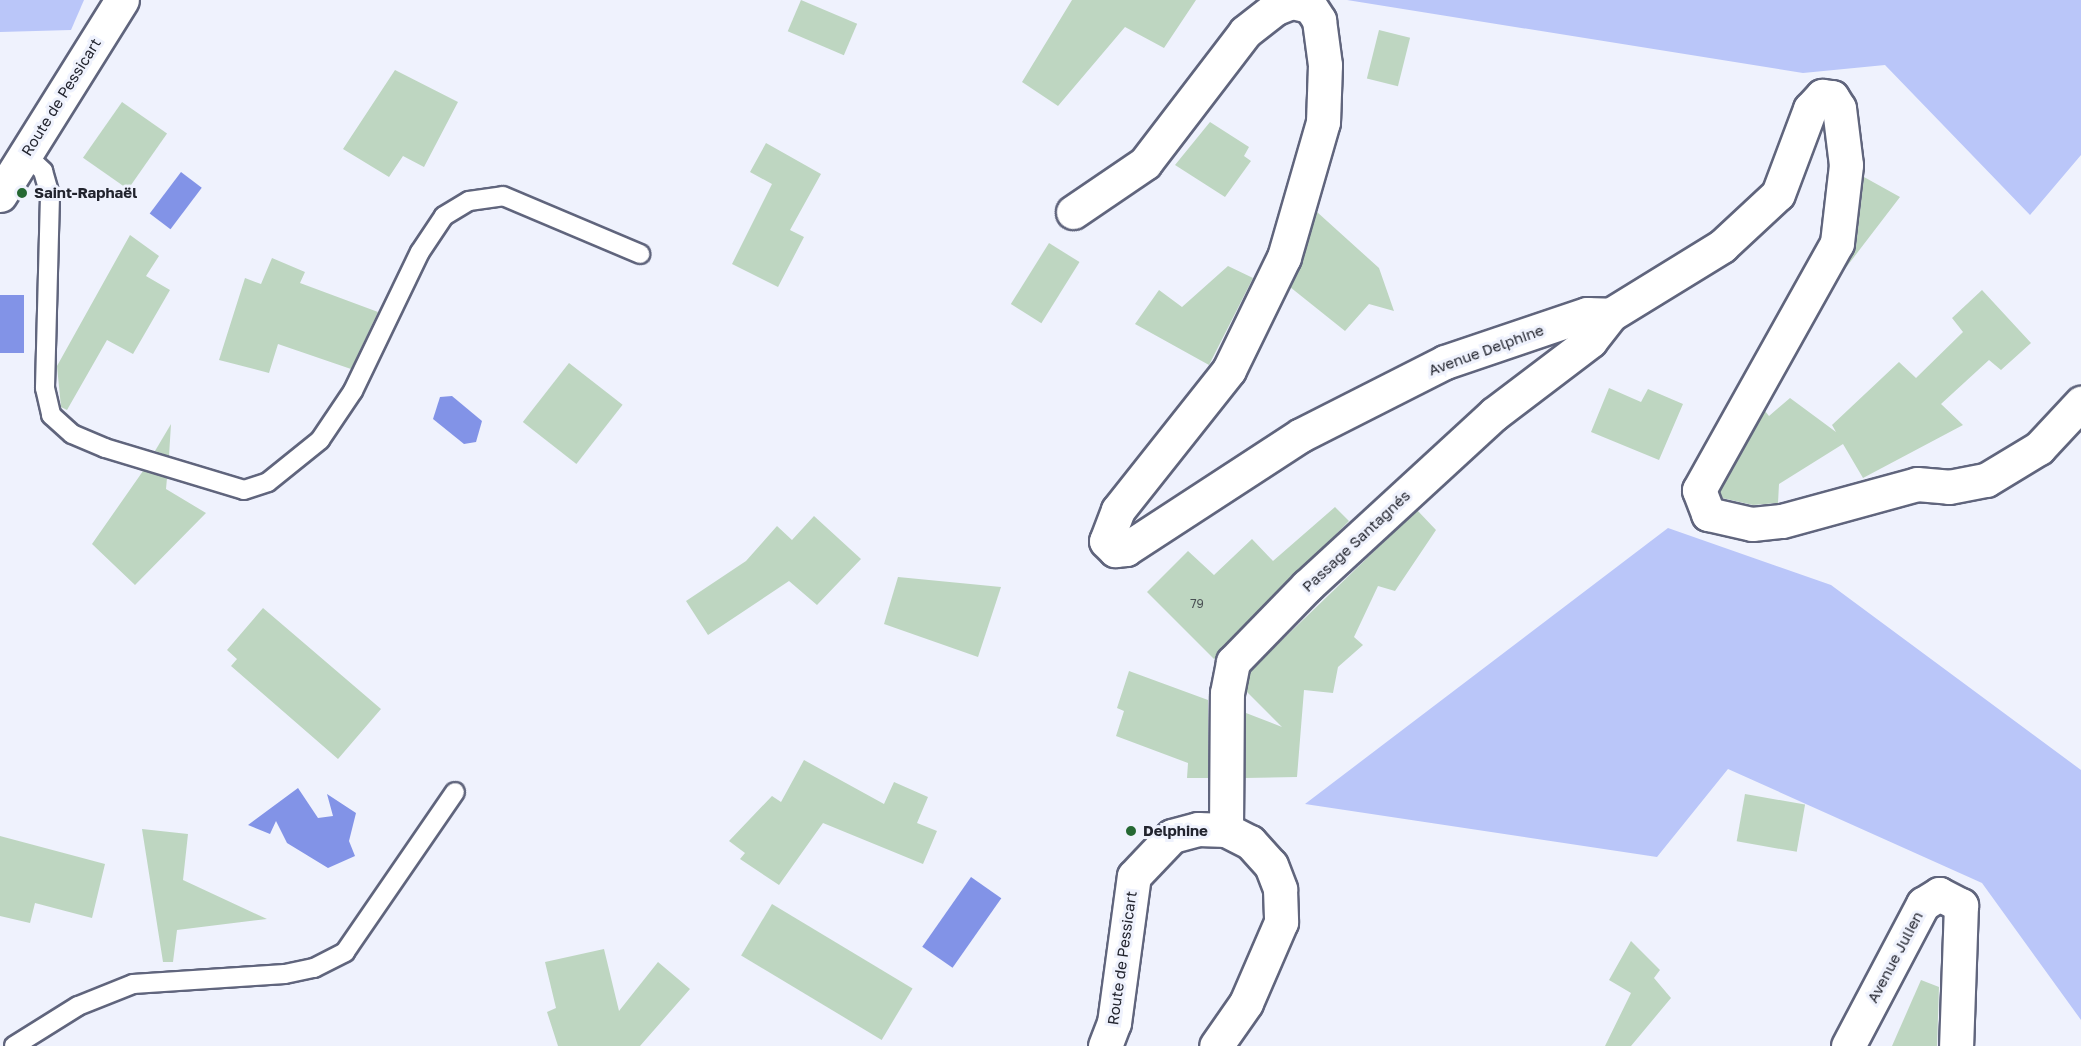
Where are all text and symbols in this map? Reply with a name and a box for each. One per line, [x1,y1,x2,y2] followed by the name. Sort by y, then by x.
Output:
[18,35,104,159] street label: Route de Pessicart
[34,184,137,202] place label: Saint-Raphaël
[15,186,29,200] marker: Saint-Raphaël
[1426,321,1546,379] street label: Avenue Delphine
[1298,486,1414,596] street label: Passage Santagnés
[1190,597,1204,611] house number: 79
[1143,822,1208,840] place label: Delphine
[1124,824,1138,838] marker: Delphine
[1104,890,1140,1026] street label: Route de Pessicart
[1863,908,1927,1006] street label: Avenue Julien

